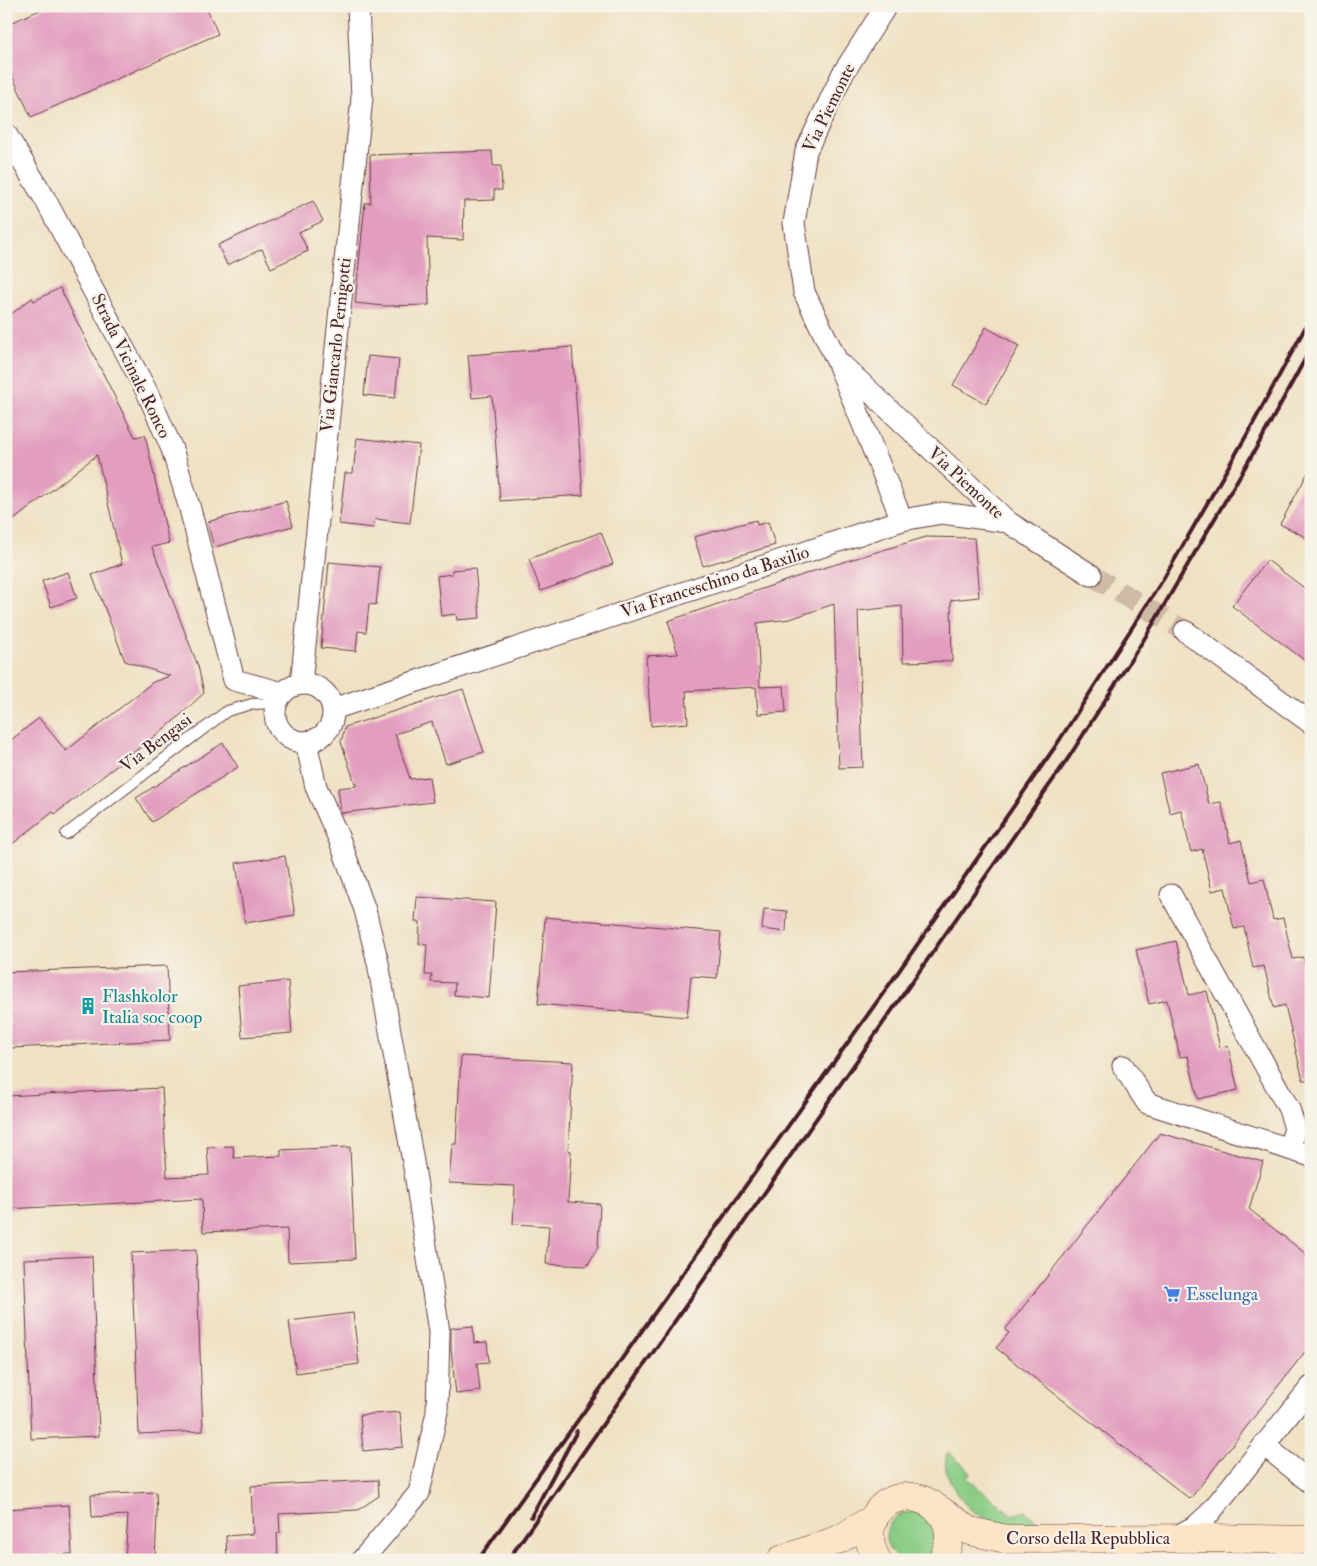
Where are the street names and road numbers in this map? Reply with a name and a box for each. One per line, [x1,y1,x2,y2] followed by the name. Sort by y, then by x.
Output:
[798,59,861,156] street label: Via Piemonte
[315,256,357,434] street label: Via Giancarlo Pernigotti
[86,290,176,443] street label: Strada Vicinale Ronco
[923,442,1009,525] street label: Via Piemonte
[618,541,813,623] street label: Via Franceschino da Baxilio
[115,708,197,778] street label: Via Bengasi
[1006,1527,1171,1550] street label: Corso della Repubblica

